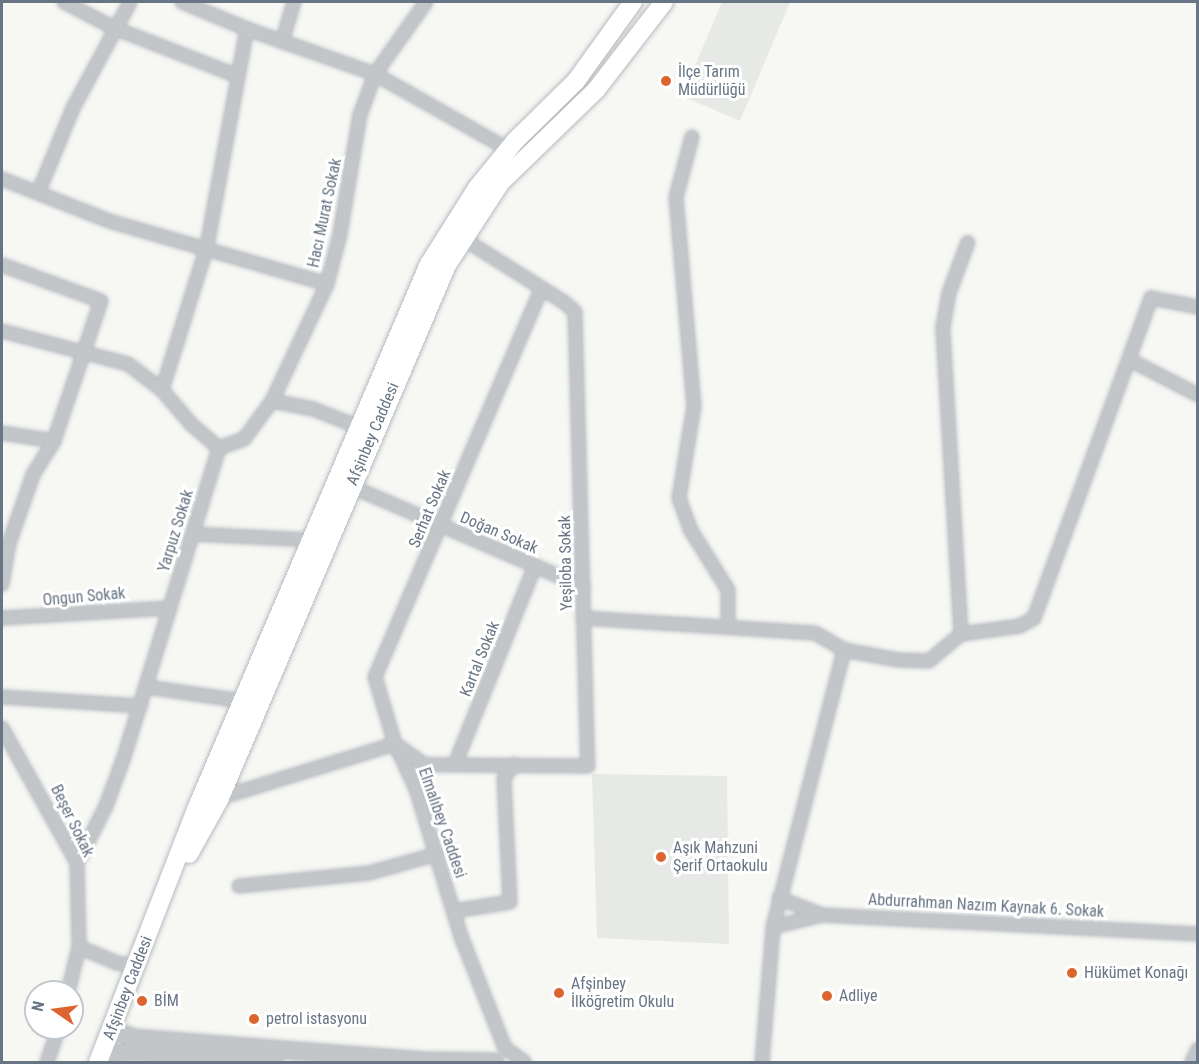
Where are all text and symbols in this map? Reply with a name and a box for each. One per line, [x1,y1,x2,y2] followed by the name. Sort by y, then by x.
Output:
[678,62,745,100] place label: İlçe Tarım Müdürlüğü
[659,74,673,88] marker: İlçe Tarım Müdürlüğü
[304,157,346,269] street label: Hacı Murat Sokak
[343,380,403,488] street label: Afşinbey Caddesi
[405,467,455,551] street label: Serhat Sokak
[154,488,198,574] street label: Yarpuz Sokak
[457,508,541,558] street label: Doğan Sokak
[556,515,576,611] street label: Yeşiloba Sokak
[42,584,126,610] street label: Ongun Sokak
[456,618,504,700] street label: Kartal Sokak
[414,765,470,881] street label: Elmalıbey Caddesi
[46,782,98,860] street label: Beşer Sokak
[673,838,768,876] place label: Aşık Mahzuni Şerif Ortaokulu
[654,850,668,864] marker: Aşık Mahzuni Şerif Ortaokulu
[868,890,1104,922] street label: Abdurrahman Nazım Kaynak 6. Sokak
[99,933,157,1043] street label: Afşinbey Caddesi
[1084,963,1188,983] place label: Hükümet Konağı
[1065,966,1079,980] marker: Hükümet Konağı
[571,974,674,1012] place label: Afşinbey İlköğretim Okulu
[24,980,84,1040] north arrow
[552,986,566,1000] marker: Afşinbey İlköğretim Okulu
[839,986,878,1006] place label: Adliye
[820,989,834,1003] marker: Adliye
[154,991,179,1011] place label: BİM
[135,994,149,1008] marker: BİM
[28,999,48,1013] text: N
[266,1009,367,1029] place label: petrol istasyonu
[247,1012,261,1026] marker: petrol istasyonu

